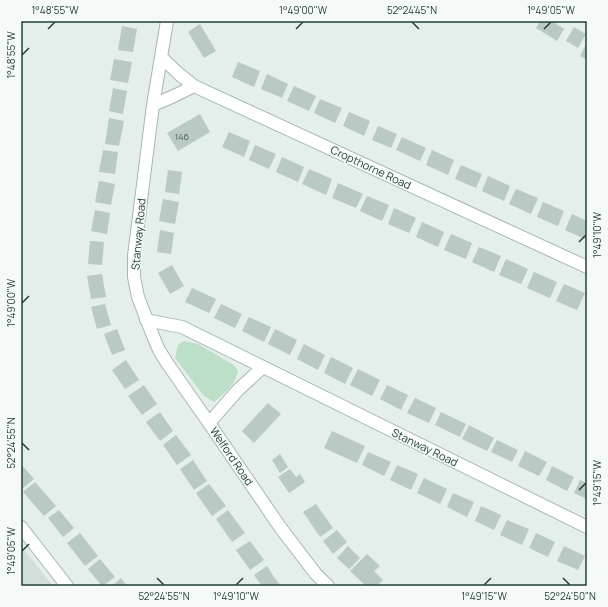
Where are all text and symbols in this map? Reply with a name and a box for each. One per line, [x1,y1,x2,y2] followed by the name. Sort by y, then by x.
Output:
[31,3,79,17] text: 1°48'55"W
[279,3,328,17] text: 1°49'00"W
[387,3,437,17] text: 52°24'45"N
[527,3,575,17] text: 1°49'05"W
[4,31,18,79] text: 1°48'55"W
[175,130,190,143] house number: 146
[328,142,414,192] street label: Cropthorne Road
[127,198,149,270] street label: Stanway Road
[590,211,604,258] text: 1°49'10"W
[4,278,18,327] text: 1°49'00"W
[4,417,18,469] text: 52°24'55"N
[207,424,257,488] street label: Welford Road
[389,425,461,469] street label: Stanway Road
[590,460,604,506] text: 1°49'15"W
[4,527,18,575] text: 1°49'05"W
[138,589,190,603] text: 52°24'55"N
[213,589,260,603] text: 1°49'10"W
[461,589,507,603] text: 1°49'15"W
[544,589,596,603] text: 52°24'50"N

